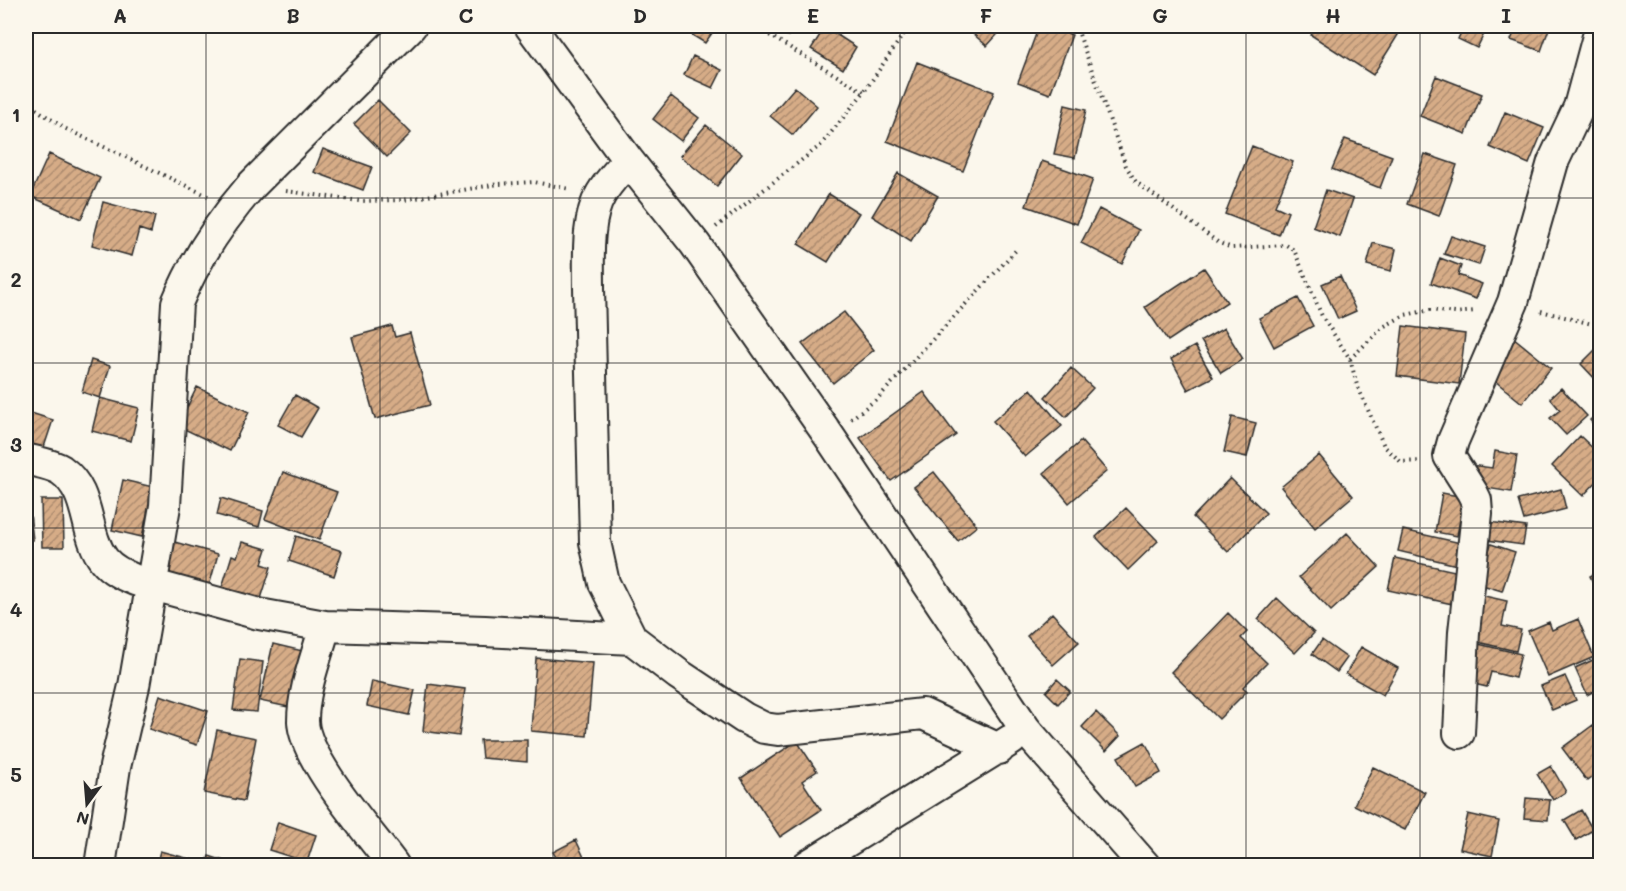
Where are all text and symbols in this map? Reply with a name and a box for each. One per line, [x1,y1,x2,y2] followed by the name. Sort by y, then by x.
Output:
[113,2,127,28] text: A
[286,2,300,28] text: B
[459,2,474,28] text: C
[633,2,647,28] text: D
[807,2,819,28] text: E
[980,2,993,28] text: F
[1152,2,1168,28] text: G
[1325,2,1341,28] text: H
[1501,2,1511,28] text: I
[12,101,20,127] text: 1
[10,266,22,292] text: 2
[10,431,22,457] text: 3
[10,596,23,622] text: 4
[10,761,22,787] text: 5
[57,774,117,834] north arrow
[74,807,91,831] text: N

